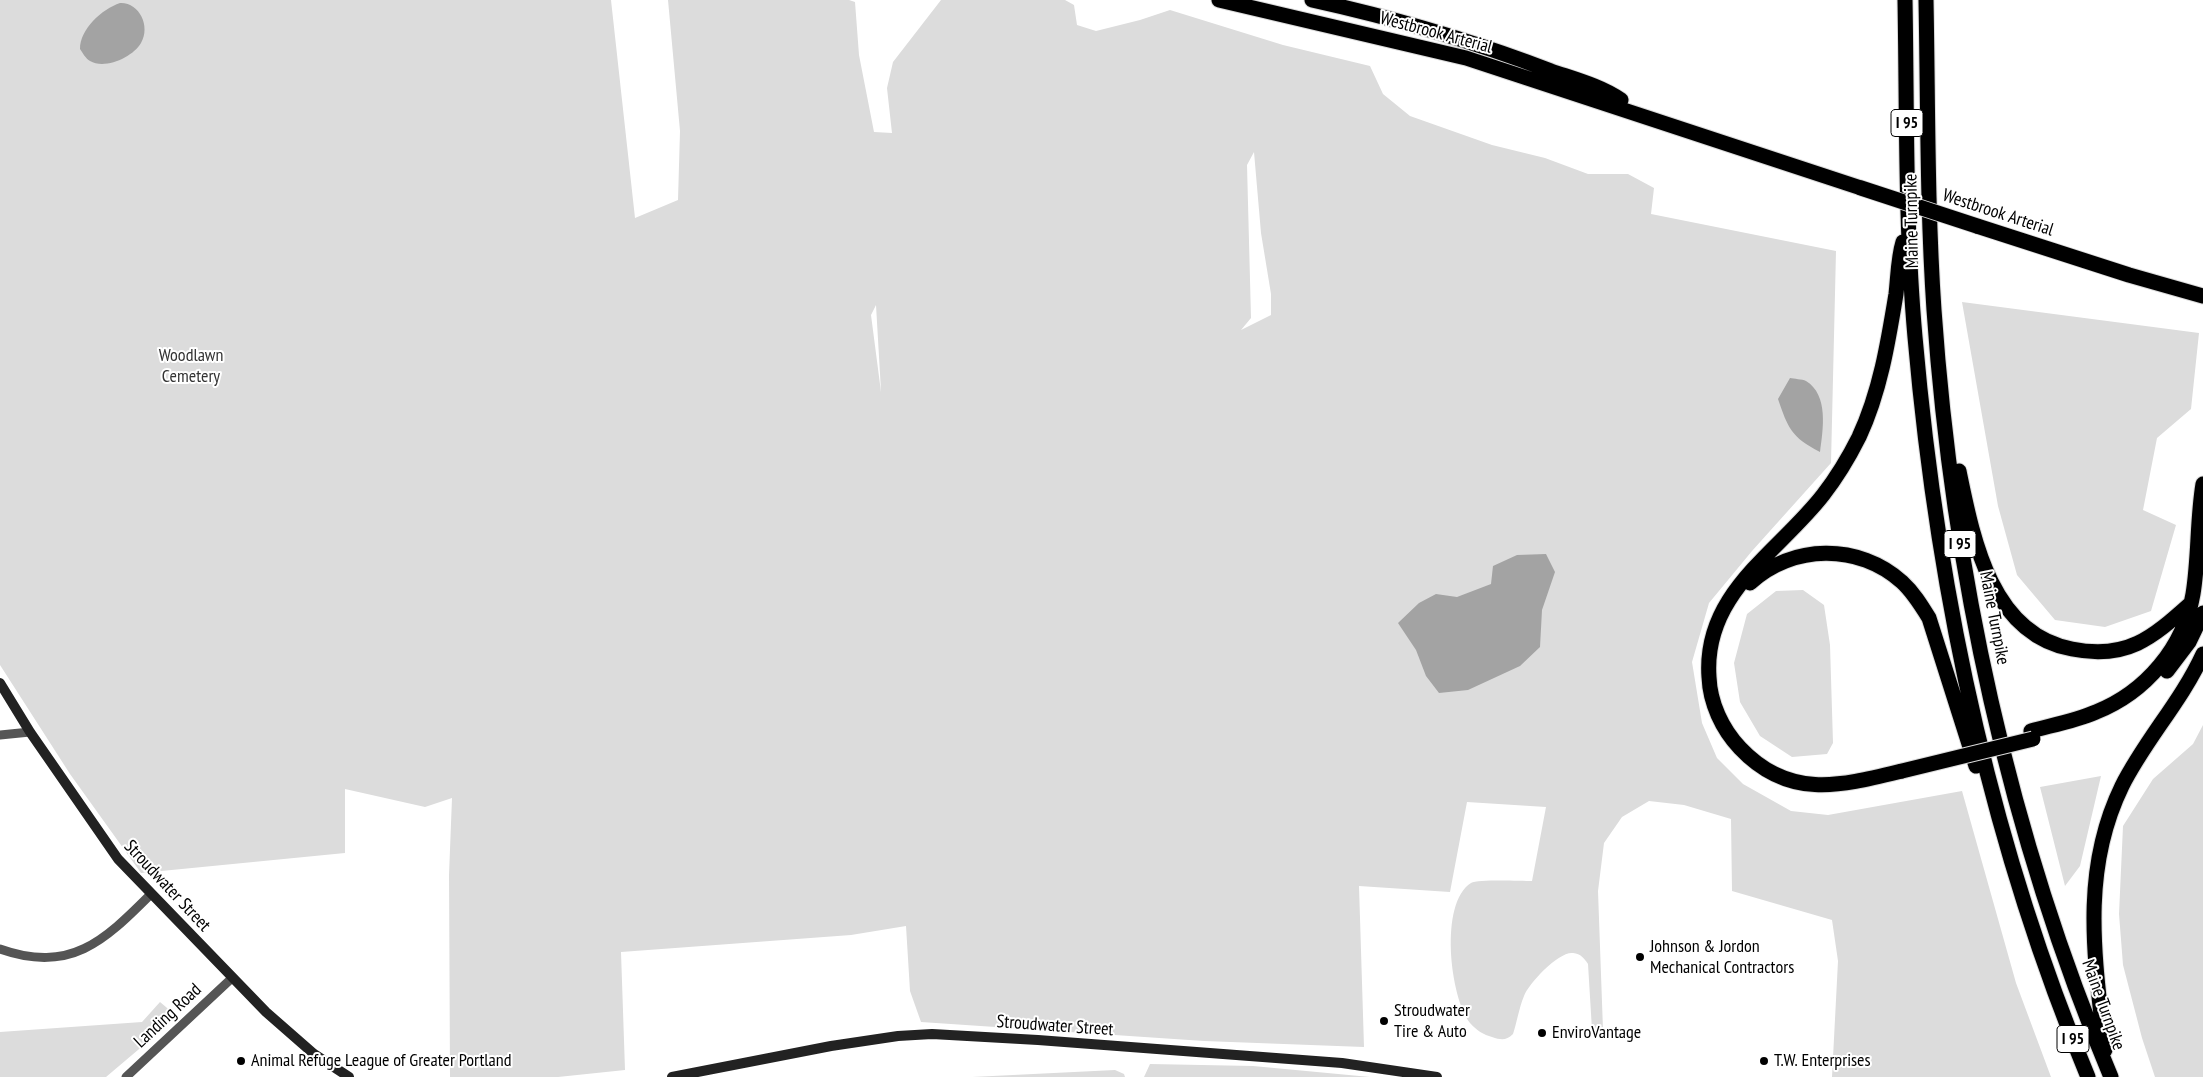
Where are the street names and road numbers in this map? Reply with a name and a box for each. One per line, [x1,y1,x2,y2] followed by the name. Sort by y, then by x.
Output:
[1377,8,1495,58] street label: Westbrook Arterial
[1891,110,1923,136] road number: I 95
[1900,173,1924,269] street label: Maine Turnpike
[1940,185,2056,241] street label: Westbrook Arterial
[1944,530,1976,558] road number: I 95
[1974,569,2014,667] street label: Maine Turnpike
[119,836,215,936] street label: Stroudwater Street
[2077,957,2129,1053] street label: Maine Turnpike
[130,979,206,1053] street label: Landing Road
[996,1011,1114,1041] street label: Stroudwater Street
[2057,1026,2089,1052] road number: I 95

